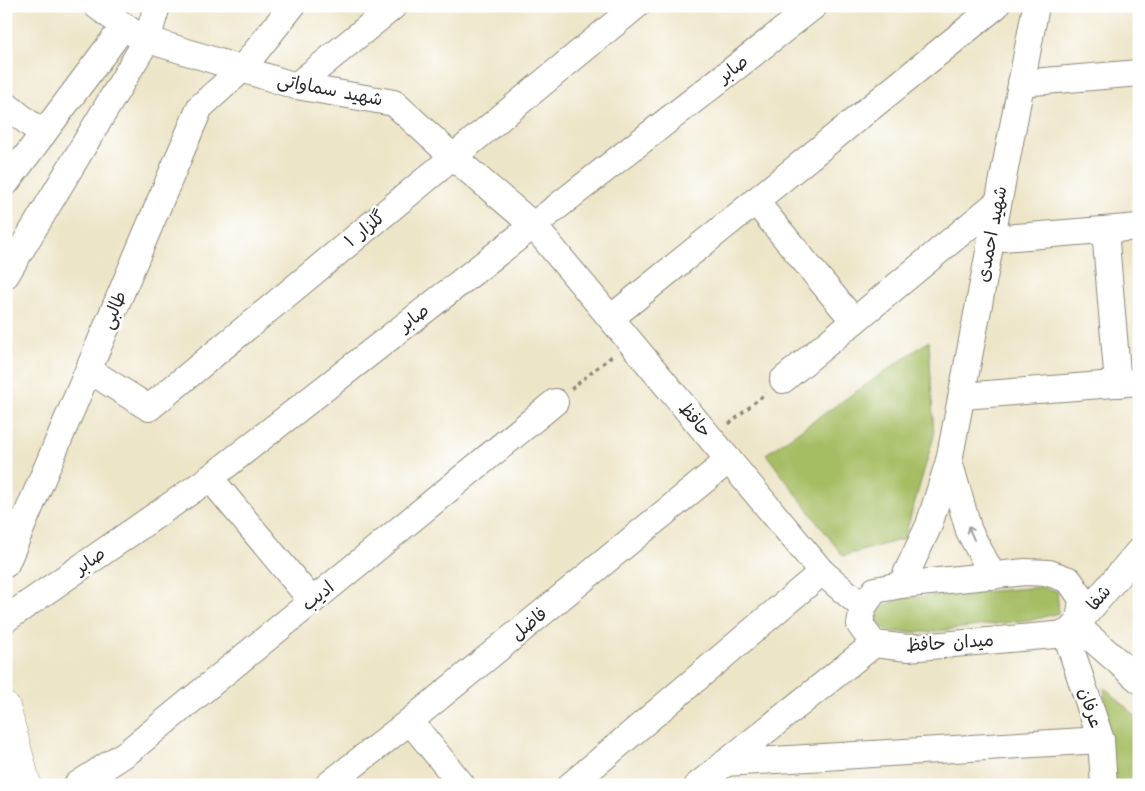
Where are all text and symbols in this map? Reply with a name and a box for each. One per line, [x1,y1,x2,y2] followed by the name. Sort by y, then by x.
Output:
[711,49,754,90] street label: صابر
[275,68,385,112] street label: شهید سماواتی
[970,184,1014,284] street label: شهید احمدی
[339,205,391,253] street label: گلزار ۱
[95,287,133,333] street label: طالبی
[392,298,435,339] street label: صابر
[673,397,717,443] street label: حافظ
[965,526,975,541] one-way arrow
[68,541,111,582] street label: صابر
[296,575,340,617] street label: ادیب
[1081,580,1117,616] street label: شفا
[505,601,553,647] street label: فاضل
[905,627,995,659] street label: میدان حافظ
[1072,685,1108,731] street label: عرفان

